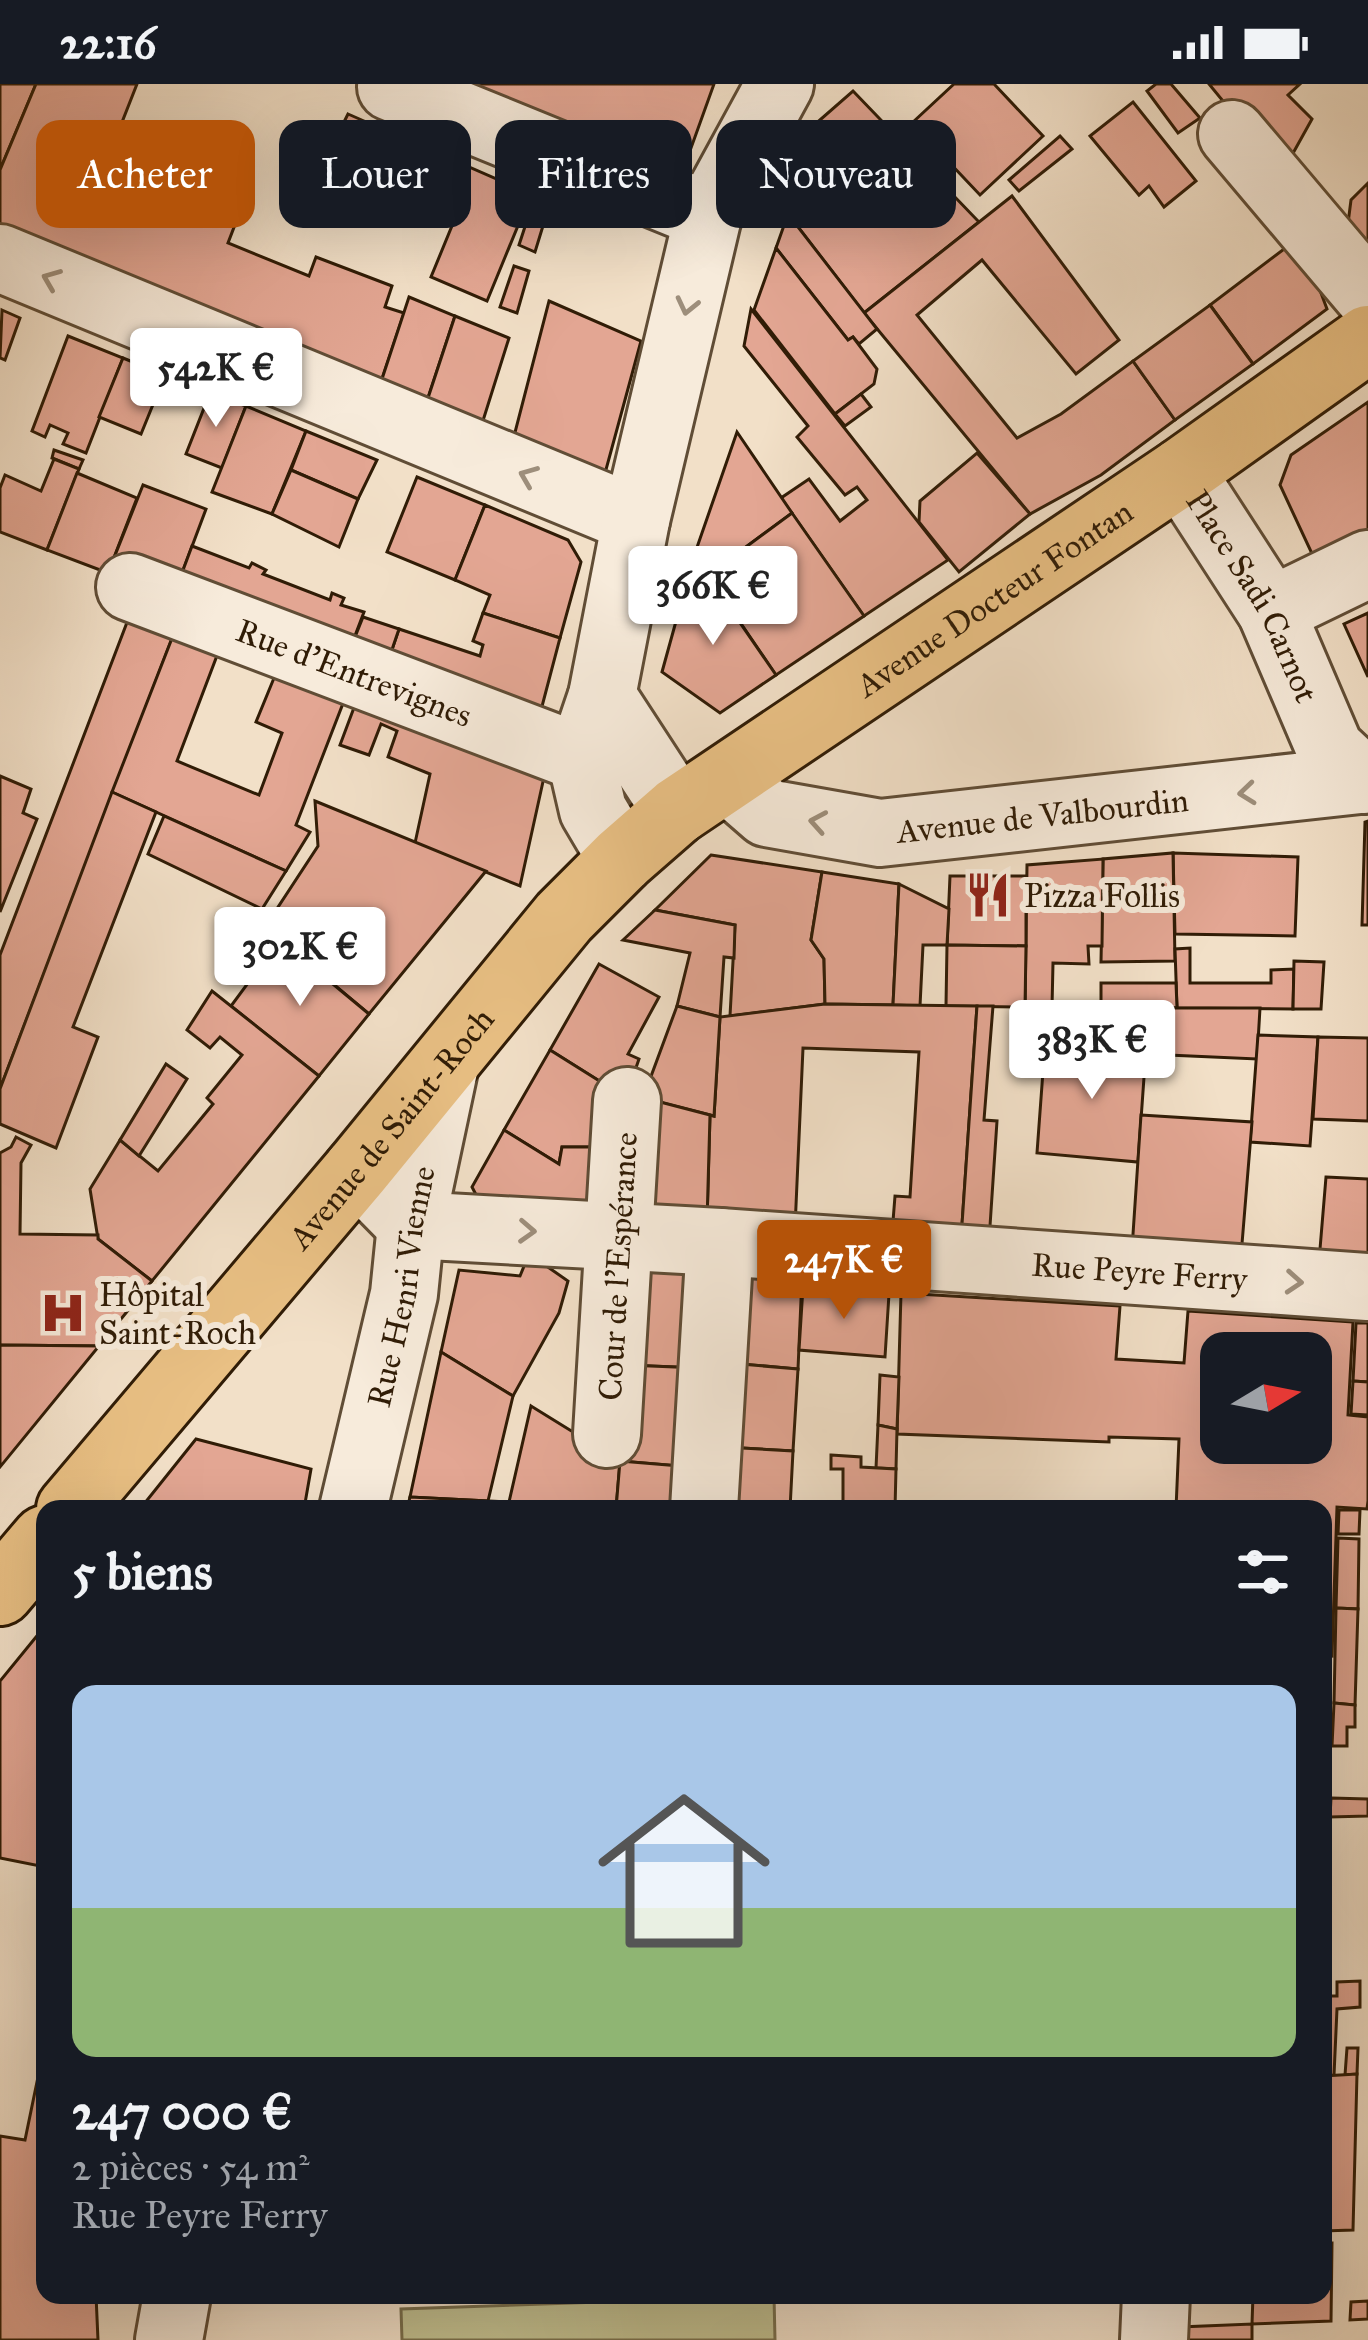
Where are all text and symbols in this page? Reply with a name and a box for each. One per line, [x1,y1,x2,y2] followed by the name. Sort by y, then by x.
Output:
[60,15,156,70] text: 22:16
[36,120,255,228] chip: Acheter
[279,120,471,228] chip: Louer
[495,120,692,228] chip: Filtres
[716,120,956,228] chip: Nouveau
[42,269,63,293] one-way arrow
[676,296,701,316] one-way arrow
[118,328,314,430] pin: 542K €
[157,343,275,391] text: 542K €
[519,466,540,490] one-way arrow
[1177,483,1327,709] street label: Place Sadi Carnot
[847,491,1140,707] street label: Avenue Docteur Fontan
[615,546,811,648] pin: 366K €
[655,561,771,609] text: 366K €
[231,610,478,736] street label: Rue d'Entrevignes
[1237,779,1257,805] one-way arrow
[893,780,1191,852] street label: Avenue de Valbourdin
[809,810,829,836] one-way arrow
[963,870,1013,920] restaurant icon: Pizza Follis
[1024,876,1180,916] place label: Pizza Follis
[202,907,398,1009] pin: 302K €
[241,922,359,970] text: 302K €
[279,1000,503,1259] street label: Avenue de Saint-Roch
[994,1000,1190,1102] pin: 383K €
[1036,1015,1148,1063] text: 383K €
[590,1131,646,1402] street label: Cour de l'Espérance
[359,1162,444,1411] street label: Rue Henri Vienne
[518,1218,537,1244] one-way arrow
[746,1220,942,1322] pin: 247K €
[784,1235,904,1283] text: 247K €
[1030,1245,1249,1300] street label: Rue Peyre Ferry
[1285,1268,1304,1294] one-way arrow
[99,1275,256,1353] place label: Hôpital Saint-Roch
[38,1288,88,1338] hospital icon: Hôpital Saint-Roch
[1200,1332,1332,1464] north arrow
[1200,1332,1332,1464] map controls
[1230,1539,1296,1605] icon: filters
[72,1541,213,1603] text: 5 biens
[576,1763,792,1979] icon: home
[72,2081,293,2143] text: 247 000 €
[72,2143,310,2191] text: 2 pièces · 54 m²
[72,2191,328,2239] text: Rue Peyre Ferry

